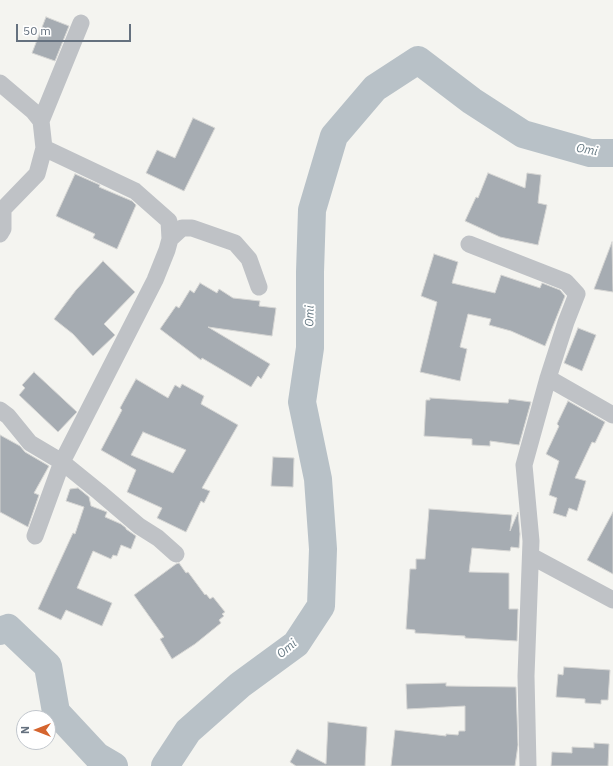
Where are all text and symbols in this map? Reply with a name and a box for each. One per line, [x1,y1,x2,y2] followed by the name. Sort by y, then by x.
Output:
[18,16,133,42] scale bar
[23,23,51,38] text: 50 m
[575,141,599,159] water label: Omi
[303,305,317,327] water label: Omi
[274,637,300,661] water label: Omi
[16,710,56,750] north arrow
[18,726,32,734] text: N

